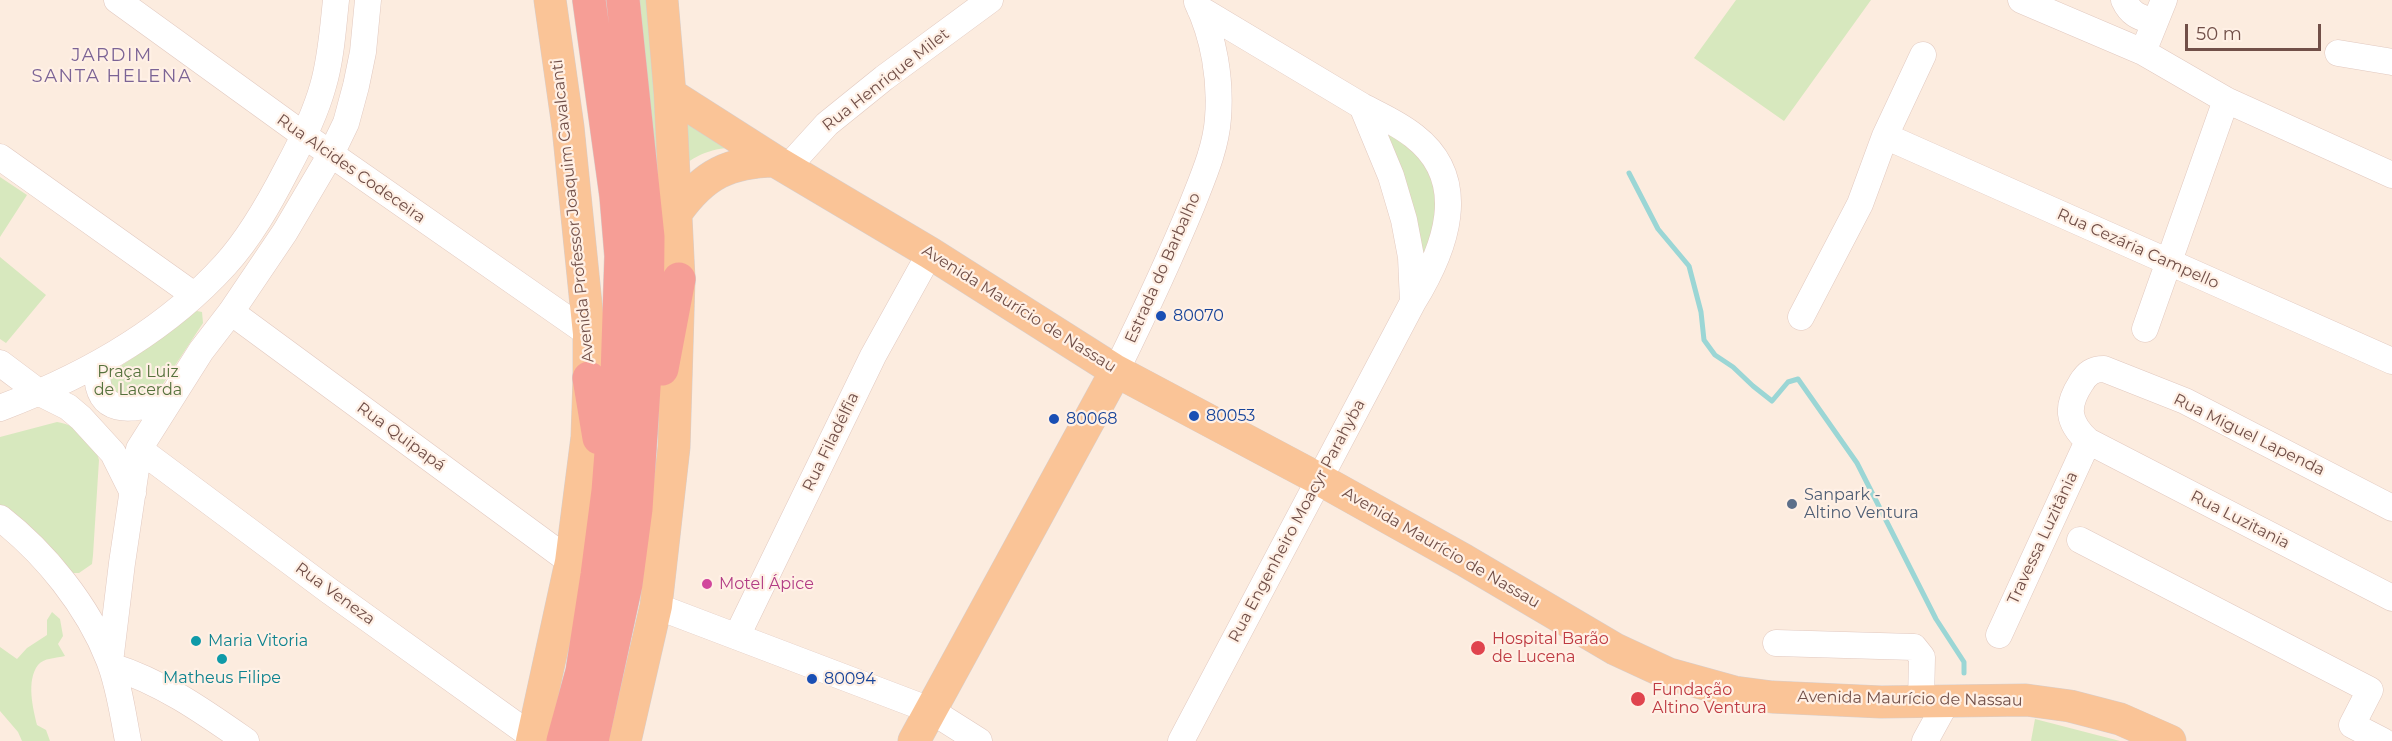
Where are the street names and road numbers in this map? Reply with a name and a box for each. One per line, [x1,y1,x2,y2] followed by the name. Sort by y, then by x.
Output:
[819,25,953,135] street label: Rua Henrique Milet
[548,59,598,363] street label: Avenida Professor Joaquim Cavalcanti
[273,110,429,228] street label: Rua Alcides Codeceira
[1121,190,1205,346] street label: Estrada do Barbalho
[2054,205,2222,293] street label: Rua Cezária Campello
[918,241,1120,377] street label: Avenida Maurício de Nassau
[799,389,863,495] street label: Rua Filadélfia
[2170,390,2328,480] street label: Rua Miguel Lapenda
[1225,396,1369,646] street label: Rua Engenheiro Moacyr Parahyba
[353,398,449,476] street label: Rua Quipapá
[2004,469,2082,607] street label: Travessa Luzitânia
[1339,483,1543,613] street label: Avenida Maurício de Nassau
[2187,487,2293,553] street label: Rua Luzitania
[291,559,379,629] street label: Rua Veneza
[1797,687,2023,711] street label: Avenida Maurício de Nassau

